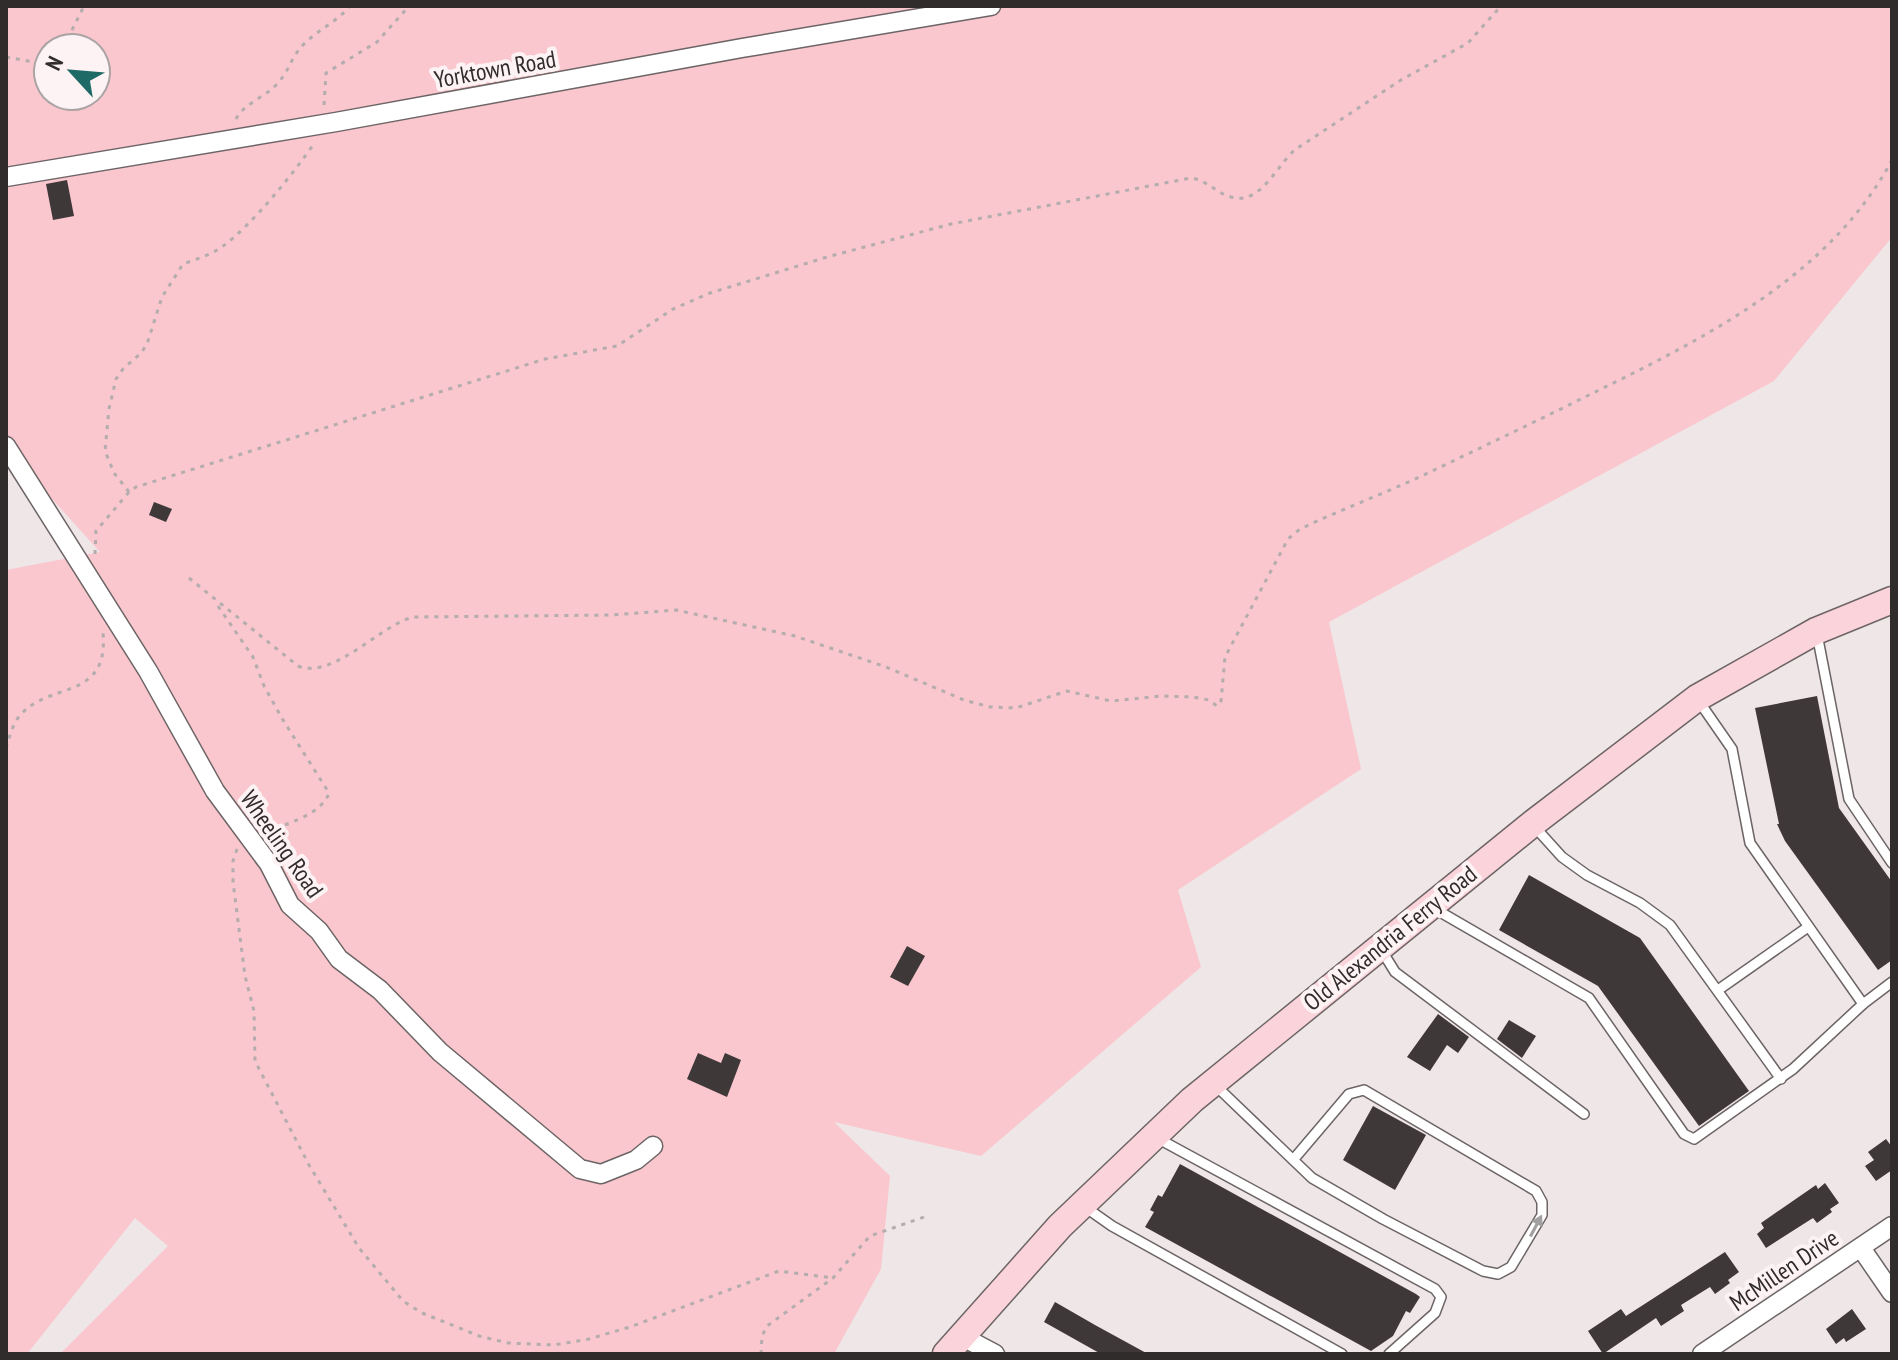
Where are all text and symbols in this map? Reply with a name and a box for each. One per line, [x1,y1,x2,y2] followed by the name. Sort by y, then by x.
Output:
[32,32,112,112] north arrow
[432,43,558,95] street label: Yorktown Road
[39,52,69,75] text: N
[234,784,330,904] street label: Wheeling Road
[1297,859,1483,1017] street label: Old Alexandria Ferry Road
[1529,1215,1542,1238] one-way arrow
[1724,1222,1844,1318] street label: McMillen Drive

